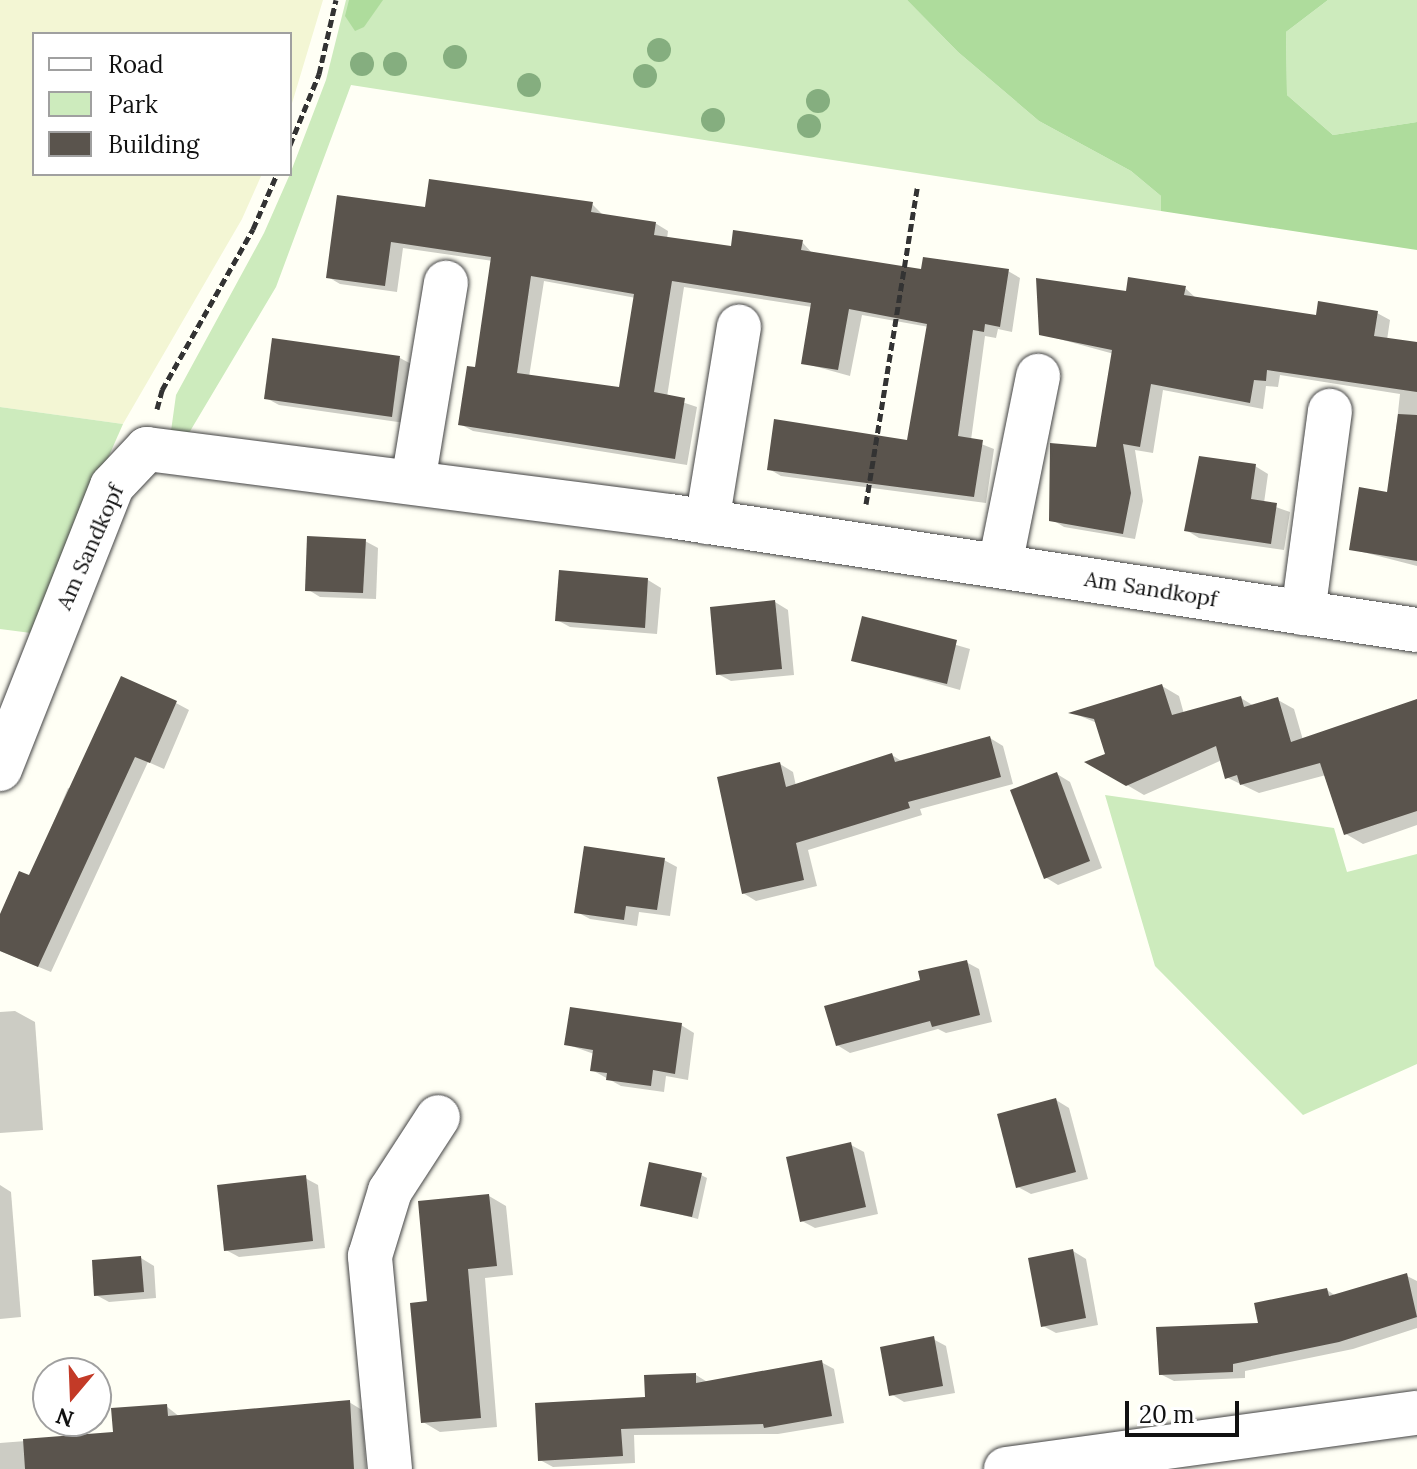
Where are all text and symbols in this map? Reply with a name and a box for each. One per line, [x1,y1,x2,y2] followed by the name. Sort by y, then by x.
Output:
[32,32,292,176] legend
[108,49,164,80] text: Road
[108,89,158,120] text: Park
[108,129,199,160] text: Building
[51,480,129,614] street label: Am Sandkopf
[1082,565,1220,613] street label: Am Sandkopf
[32,1357,112,1437] north arrow
[1129,1385,1243,1435] scale bar
[1139,1399,1195,1430] text: 20 m
[52,1402,77,1434] text: N

